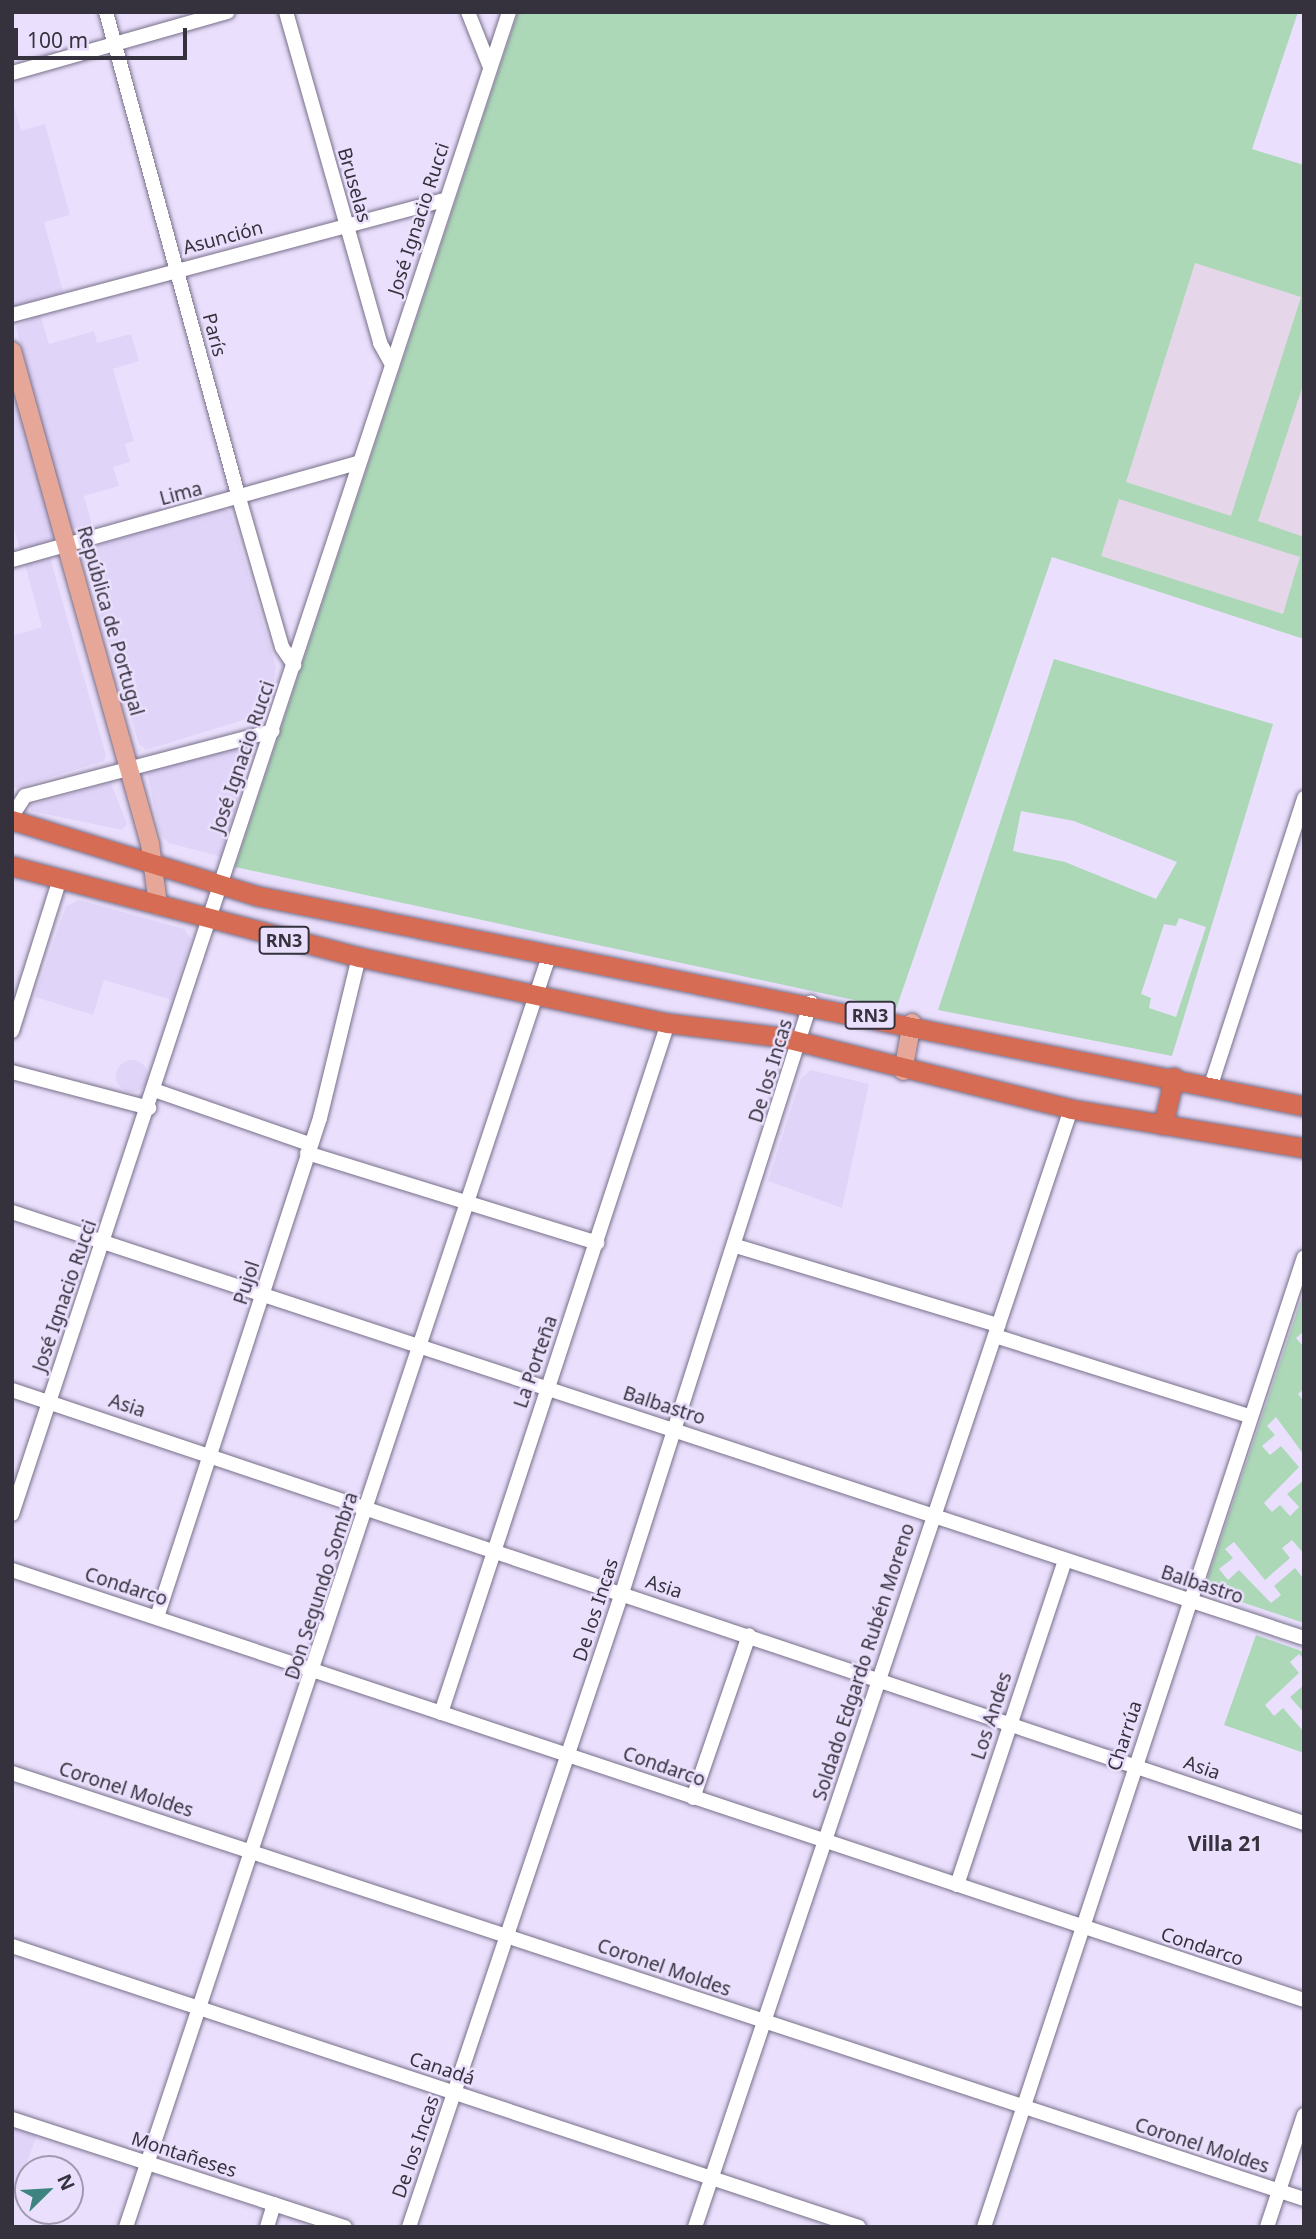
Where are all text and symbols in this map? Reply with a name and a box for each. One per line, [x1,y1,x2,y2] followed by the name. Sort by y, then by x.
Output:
[18,14,191,58] scale bar
[27,26,88,54] text: 100 m
[384,140,454,298] street label: José Ignacio Rucci
[333,145,375,225] street label: Bruselas
[180,216,266,260] street label: Asunción
[197,311,231,359] street label: París
[157,477,205,511] street label: Lima
[72,524,148,718] street label: República de Portugal
[206,678,280,836] street label: José Ignacio Rucci
[258,925,310,954] road number: RN3
[844,1000,896,1030] road number: RN3
[744,1016,798,1126] street label: De los Incas
[28,1217,102,1375] street label: José Ignacio Rucci
[229,1258,265,1308] street label: Pujol
[510,1313,562,1411] street label: La Porteña
[620,1382,708,1430] street label: Balbastro
[106,1389,148,1423] street label: Asia
[281,1489,363,1683] street label: Don Segundo Sombra
[808,1520,920,1804] street label: Soldado Edgardo Rubén Moreno
[569,1556,623,1664] street label: De los Incas
[1158,1561,1246,1609] street label: Balbastro
[82,1563,170,1611] street label: Condarco
[643,1570,685,1604] street label: Asia
[967,1669,1017,1763] street label: Los Andes
[1103,1698,1147,1774] street label: Charrúa
[620,1742,708,1792] street label: Condarco
[1181,1751,1223,1785] street label: Asia
[56,1758,196,1822] street label: Coronel Moldes
[1188,1830,1262,1856] district label: Villa 21
[1158,1923,1246,1971] street label: Condarco
[594,1934,734,2002] street label: Coronel Moldes
[406,2048,478,2090] street label: Canadá
[388,2093,444,2201] street label: De los Incas
[1132,2114,1272,2178] street label: Coronel Moldes
[128,2127,240,2183] street label: Montañeses
[14,2155,84,2225] north arrow
[51,2170,81,2195] text: N

